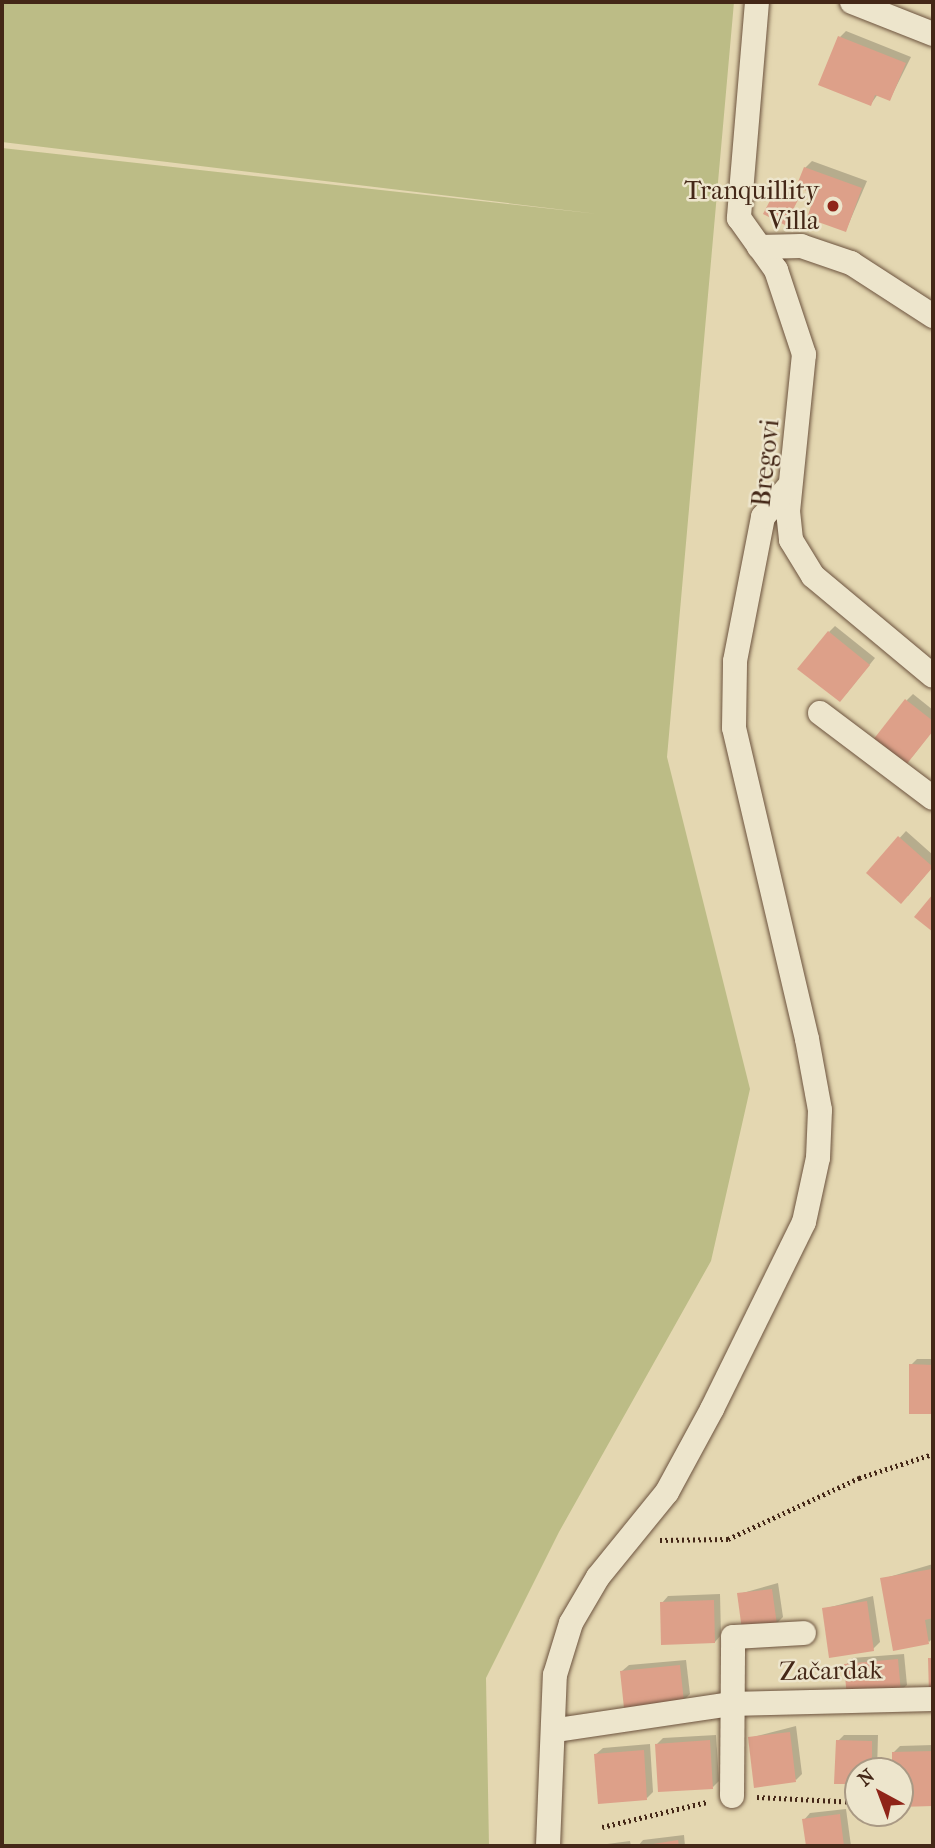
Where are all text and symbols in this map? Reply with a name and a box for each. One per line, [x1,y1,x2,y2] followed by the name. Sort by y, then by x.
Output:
[684,175,819,236] place label: Tranquillity Villa
[825,198,841,214] marker: Tranquillity Villa
[746,418,786,508] street label: Bregovi
[779,1654,883,1688] street label: Začardak
[844,1757,914,1827] north arrow
[854,1765,879,1791] text: N

